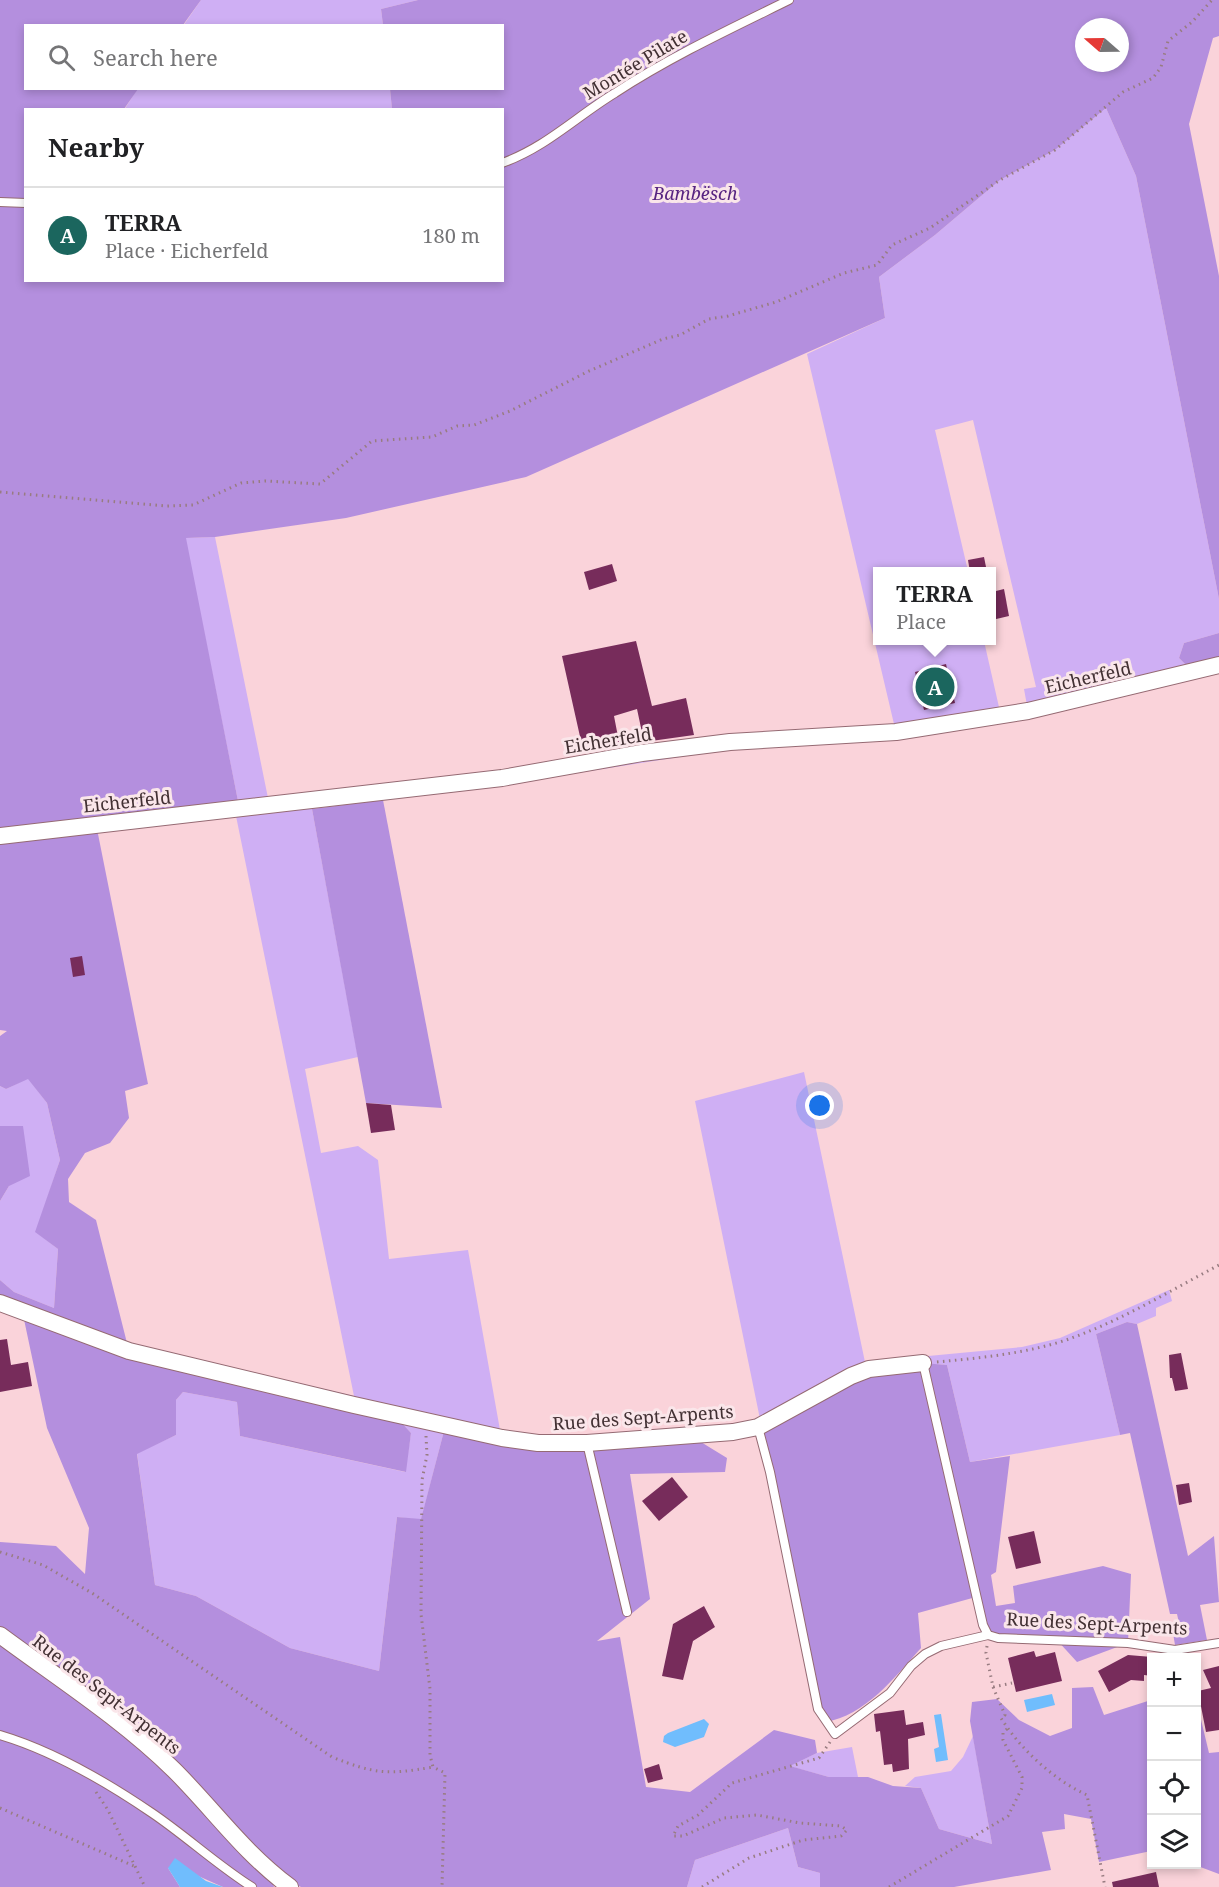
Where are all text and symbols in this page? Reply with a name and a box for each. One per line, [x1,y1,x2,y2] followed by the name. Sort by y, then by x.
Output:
[1075,18,1129,72] north arrow
[578,23,692,105] street label: Montée Pilate
[24,24,504,90] search box
[45,41,78,74] icon: search
[93,42,218,72] text: Search here
[48,129,144,165] text: Nearby
[651,181,738,205] park label: Bambësch
[105,207,182,237] text: TERRA
[60,222,75,249] text: A
[422,222,480,249] text: 180 m
[105,237,269,264] text: Place · Eicherfeld
[873,567,996,645] popup
[896,578,973,608] text: TERRA
[896,608,946,635] text: Place
[1042,655,1134,699] street label: Eicherfeld
[916,664,954,710] pin: A
[563,721,653,759] street label: Eicherfeld
[82,784,172,818] street label: Eicherfeld
[805,1091,834,1120] your location
[552,1399,734,1435] street label: Rue des Sept-Arpents
[1006,1606,1188,1640] street label: Rue des Sept-Arpents
[28,1629,186,1759] street label: Rue des Sept-Arpents
[1147,1653,1201,1869] map controls
[1147,1653,1201,1707] button: +
[1147,1707,1201,1761] button: −
[1147,1761,1201,1815] button: locate
[1147,1815,1201,1869] button: layers

